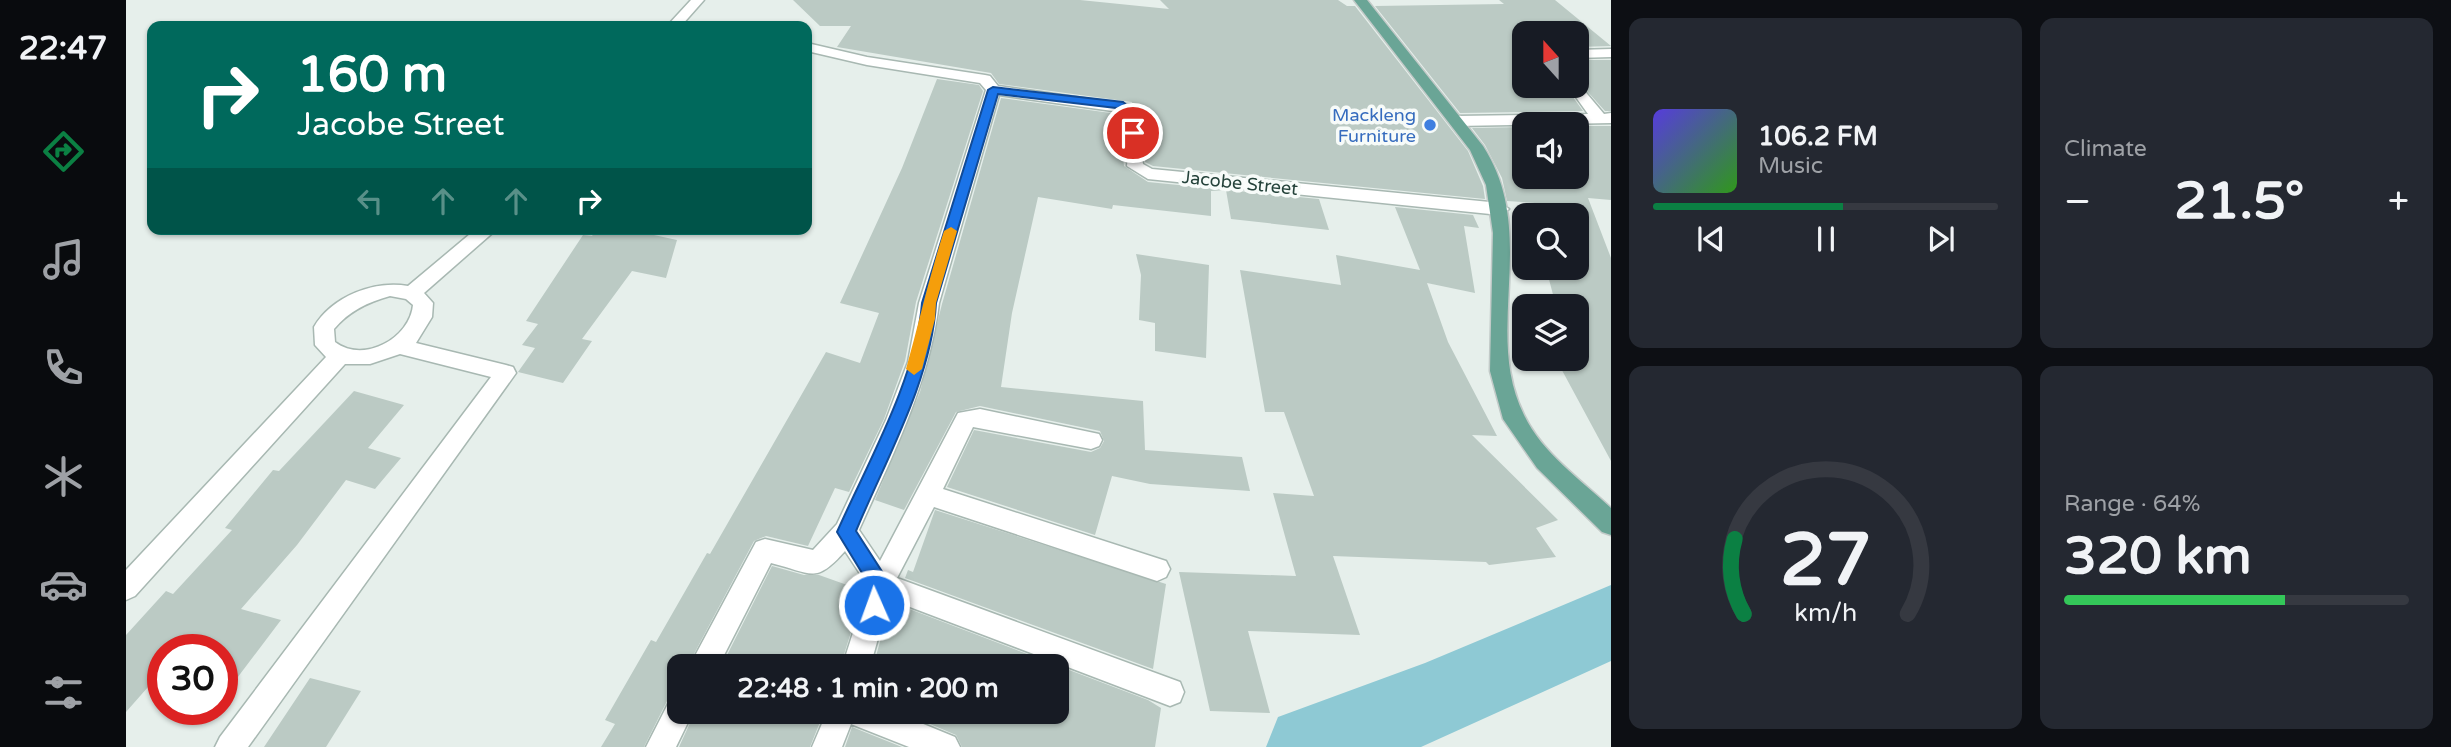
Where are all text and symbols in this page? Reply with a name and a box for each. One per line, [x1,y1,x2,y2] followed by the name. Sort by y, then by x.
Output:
[1512,21,1589,98] north arrow
[1512,21,1589,371] map controls
[19,30,107,68] text: 22:47
[297,46,447,105] text: 160 m
[182,49,273,140] icon: right
[1103,103,1163,163] pin
[1332,104,1416,147] place label: Mackleng Furniture
[297,106,504,144] text: Jacobe Street
[1512,112,1589,189] button: sound
[1114,114,1152,152] icon: arrive
[1422,117,1438,133] marker: Mackleng Furniture
[1758,121,1878,152] text: 106.2 FM
[39,127,88,176] icon: directions
[2064,135,2147,163] text: Climate
[1758,152,1823,180] text: Music
[1181,166,1299,200] street label: Jacobe Street
[2174,170,2304,233] text: 21.5°
[2064,179,2091,225] text: −
[2388,179,2409,225] text: +
[351,182,389,220] icon: left
[424,182,462,220] icon: ahead
[497,182,535,220] icon: ahead
[570,182,608,220] icon: right
[1512,203,1589,280] button: search
[1692,220,1730,258] icon: previous
[1807,220,1845,258] icon: pause
[1922,220,1960,258] icon: next
[39,235,88,284] icon: music
[1512,294,1589,371] button: layers
[39,343,88,392] icon: phone
[39,452,88,501] icon: climate
[2064,490,2200,518] text: Range · 64%
[1780,517,1871,605] text: 27
[2064,525,2252,588] text: 320 km
[39,560,88,609] icon: car
[837,568,911,642] position arrow
[1794,597,1857,627] text: km/h
[147,634,238,725] speed limit sign: 30
[39,668,88,717] icon: filters
[737,673,999,704] text: 22:48 · 1 min · 200 m

